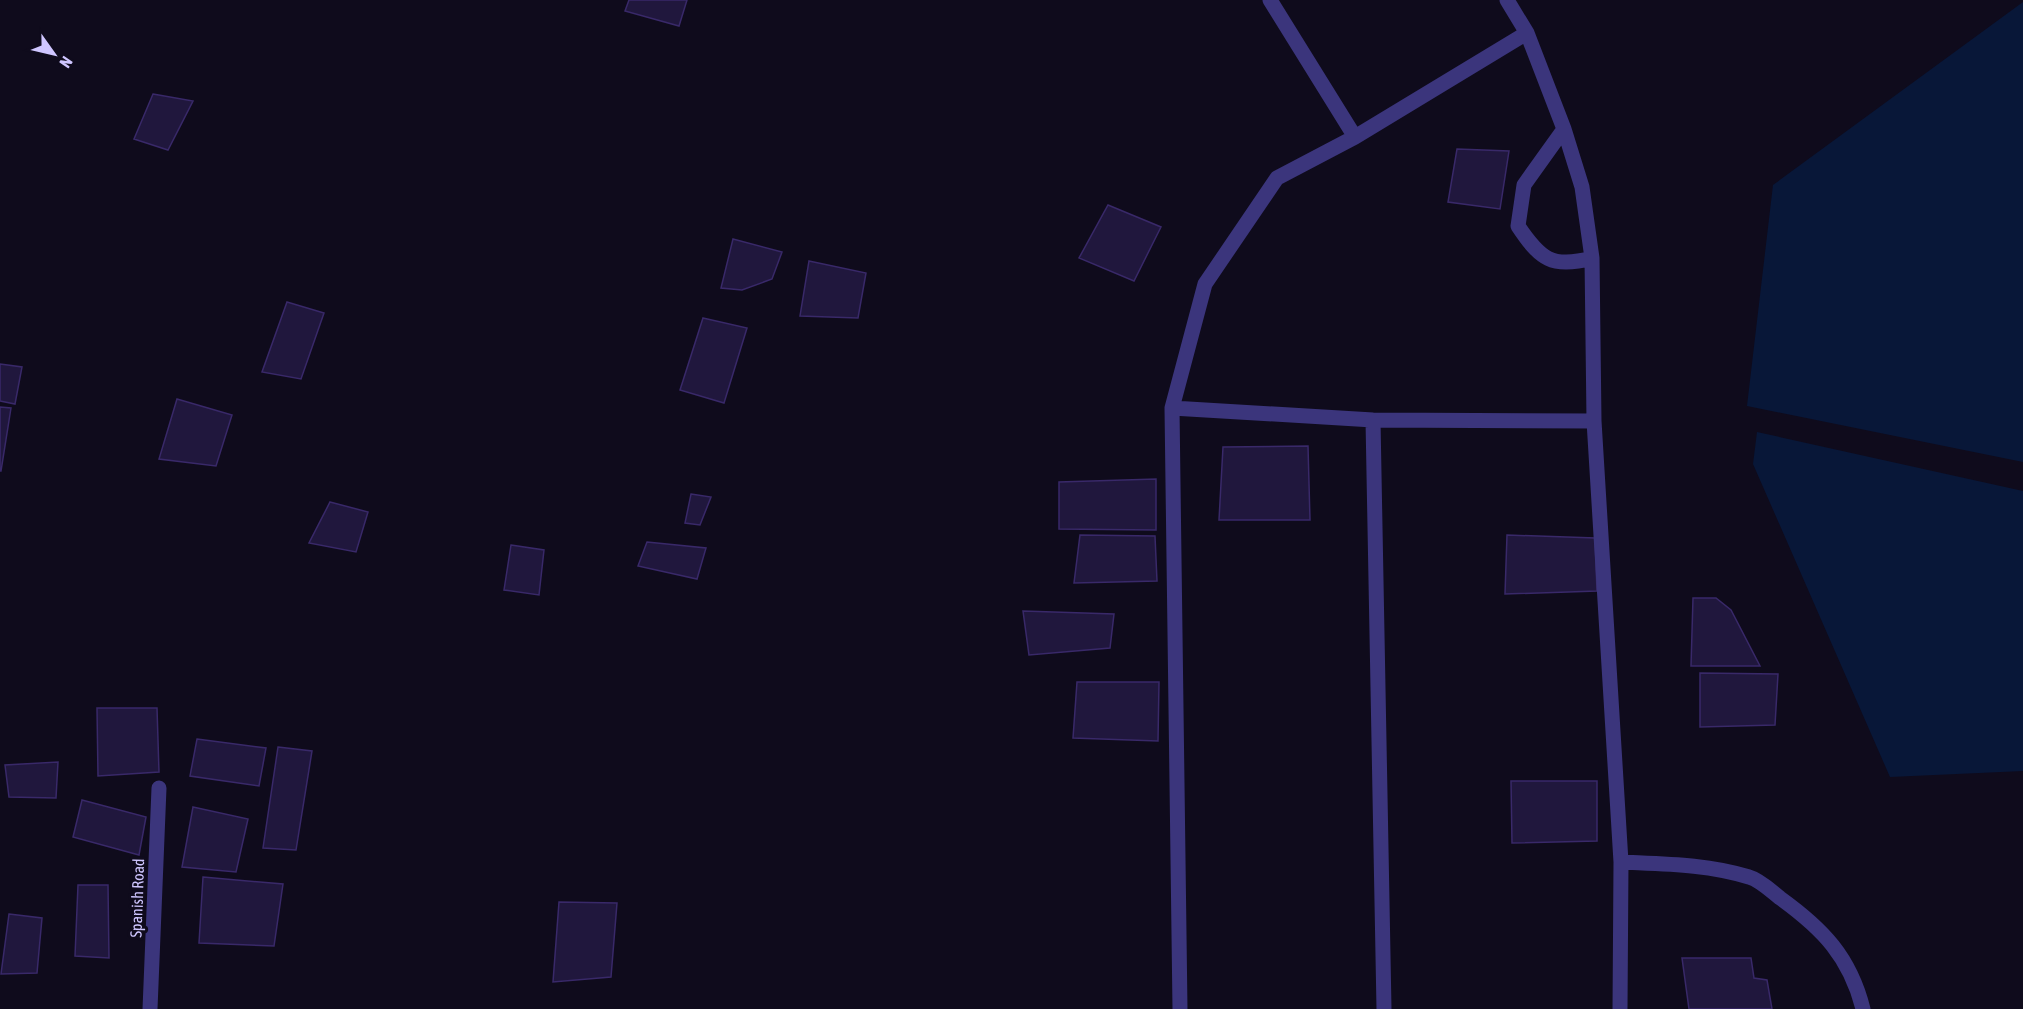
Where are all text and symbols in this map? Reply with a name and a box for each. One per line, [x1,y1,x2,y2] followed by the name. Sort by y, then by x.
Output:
[24,24,84,84] north arrow
[56,53,77,71] text: N
[127,858,148,938] street label: Spanish Road

